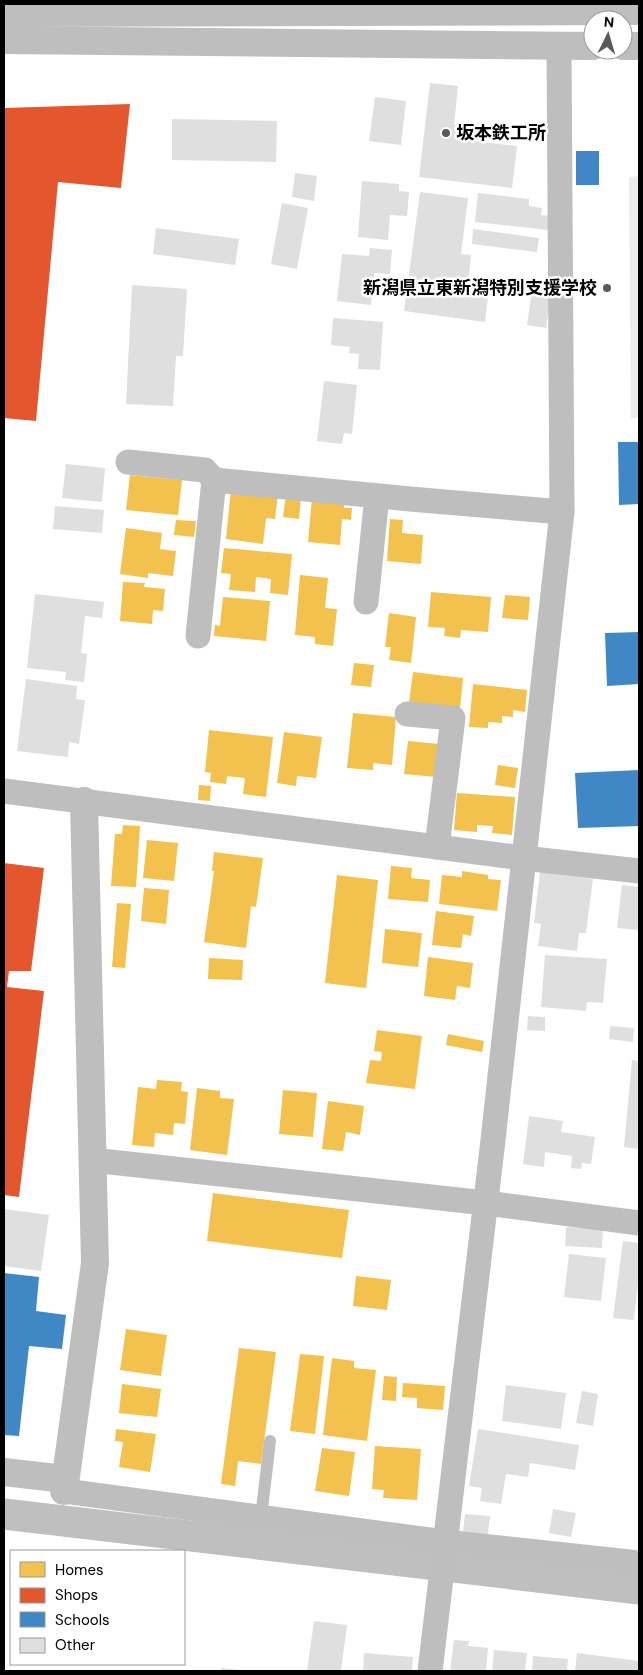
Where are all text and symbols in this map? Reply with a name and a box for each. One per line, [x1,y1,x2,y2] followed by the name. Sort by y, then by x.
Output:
[583,10,633,60] north arrow
[603,13,615,31] text: N
[456,121,546,145] place label: 坂本鉄工所
[440,127,452,139] marker: 坂本鉄工所
[363,276,597,300] place label: 新潟県立東新潟特別支援学校
[601,282,613,294] marker: 新潟県立東新潟特別支援学校
[10,1550,185,1665] legend
[55,1560,104,1580] text: Homes
[55,1585,98,1605] text: Shops
[55,1610,110,1630] text: Schools
[55,1635,96,1655] text: Other

